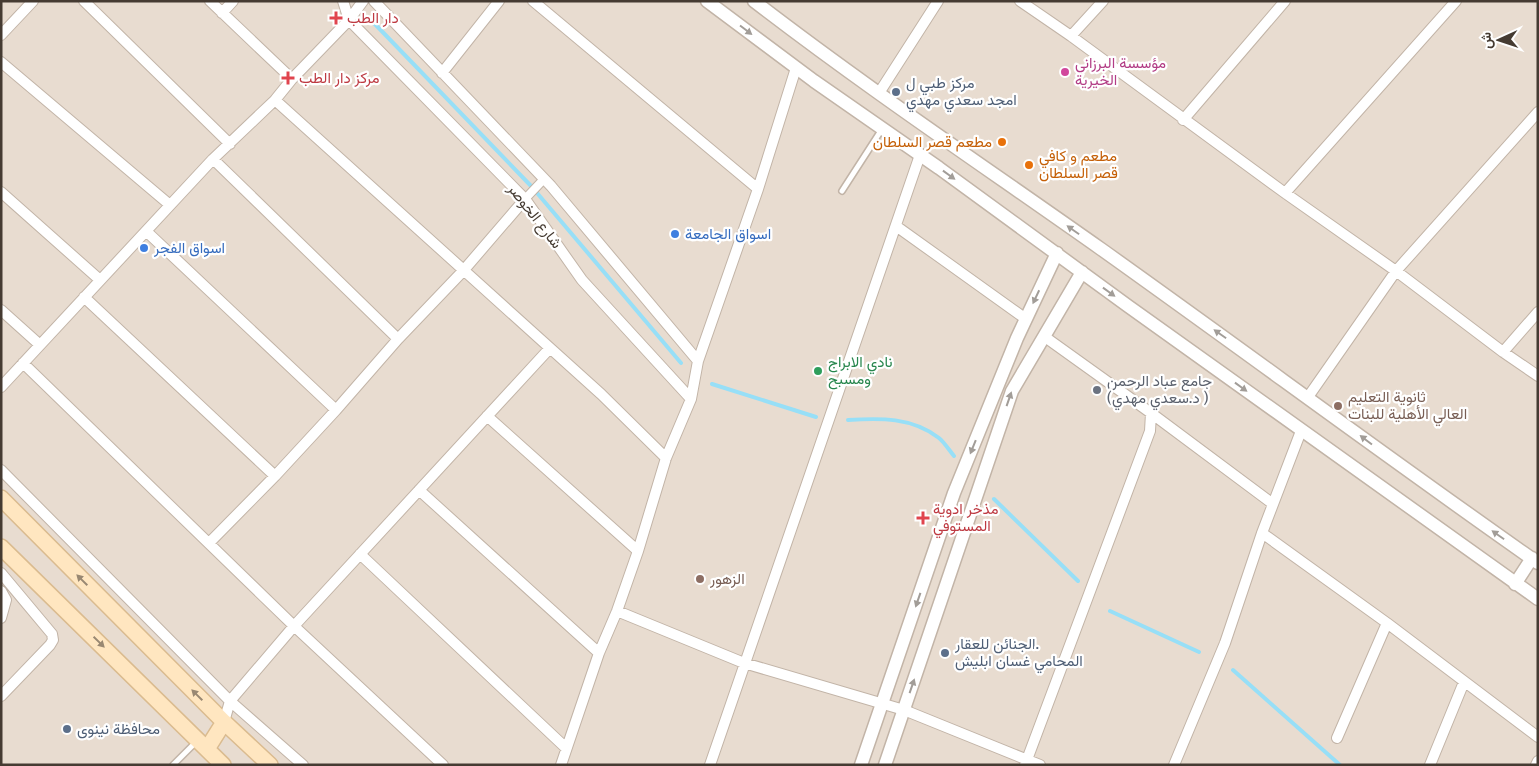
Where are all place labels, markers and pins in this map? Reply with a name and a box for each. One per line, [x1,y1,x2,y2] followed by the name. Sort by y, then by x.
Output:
[347,9,399,27] place label: دار الطب
[329,11,343,25] marker: دار الطب
[1075,54,1166,89] place label: مؤسسة البرزاني الخيرية
[1059,66,1071,78] marker: مؤسسة البرزاني الخيرية
[299,69,379,87] place label: مركز دار الطب
[281,71,295,85] marker: مركز دار الطب
[906,74,1017,113] place label: مركز طبي ل امجد سعدي مهدي
[890,86,902,98] marker: مركز طبي ل امجد سعدي مهدي
[873,133,992,152] place label: مطعم قصر السلطان
[996,136,1008,148] marker: مطعم قصر السلطان
[1039,147,1118,182] place label: مطعم و كافي قصر السلطان
[1023,159,1035,171] marker: مطعم و كافي قصر السلطان
[685,225,771,243] place label: اسواق الجامعة
[669,228,681,240] marker: اسواق الجامعة
[153,239,225,257] place label: اسواق الفجر
[138,242,150,254] marker: اسواق الفجر
[828,353,893,390] place label: نادي الابراج ومسبح
[812,365,824,377] marker: نادي الابراج ومسبح
[1107,372,1212,411] place label: جامع عباد الرحمن (د.سعدي مهدي )
[1091,384,1103,396] marker: جامع عباد الرحمن (د.سعدي مهدي )
[1348,388,1467,427] place label: ثانوية التعليم العالي الأهلية للبنات
[1332,400,1344,412] marker: ثانوية التعليم العالي الأهلية للبنات
[933,500,999,539] place label: مذخر ادویة المستوفي
[917,512,929,524] marker: مذخر ادویة المستوفي
[709,570,745,588] place label: الزهور
[694,573,706,585] marker: الزهور
[954,635,1083,674] place label: الجنائن للعقار. المحامي غسان ابليش
[939,647,951,659] marker: الجنائن للعقار. المحامي غسان ابليش
[77,720,160,739] place label: محافظة نينوى
[61,723,73,735] marker: محافظة نينوى

